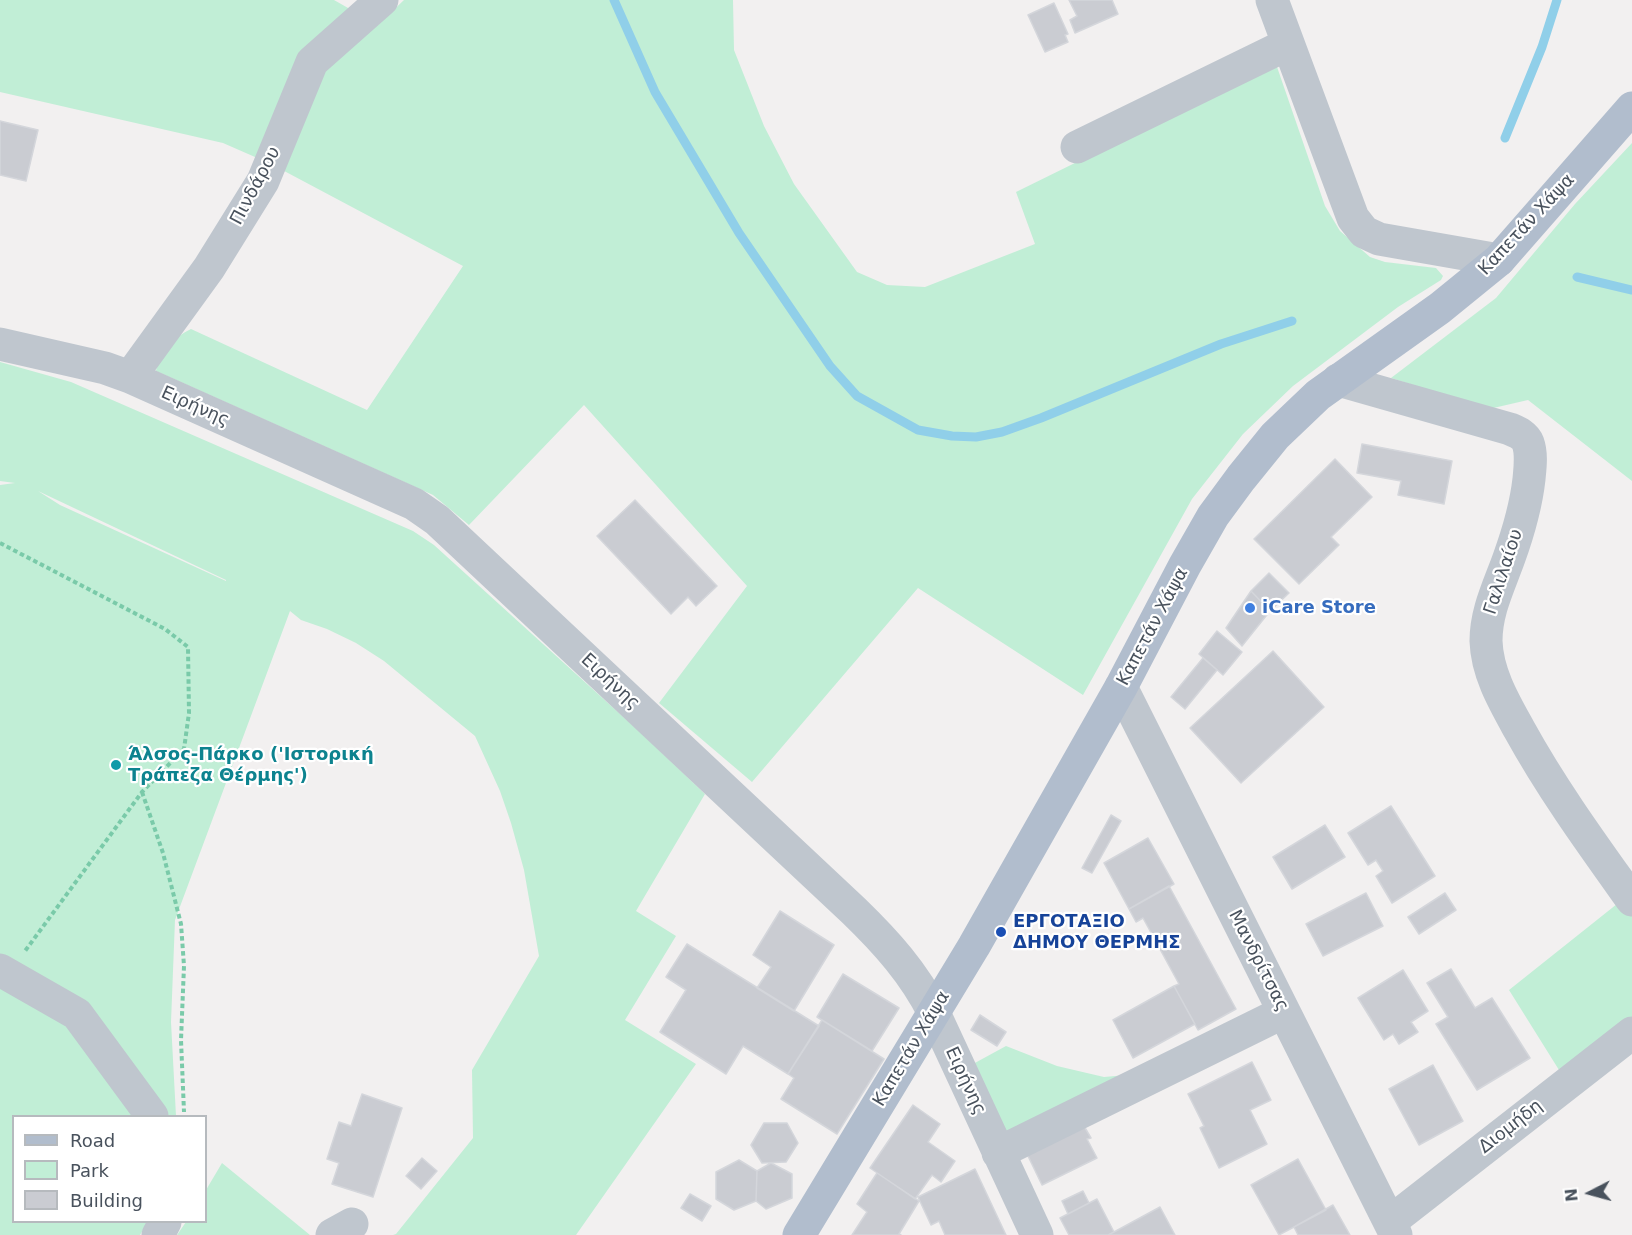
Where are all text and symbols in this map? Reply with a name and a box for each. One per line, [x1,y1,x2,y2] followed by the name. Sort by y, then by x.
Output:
[226,143,286,229] street label: Πινδάρου
[1475,170,1579,280] street label: Καπετάν Χάψα
[158,382,232,432] street label: Ειρήνης
[1480,526,1528,618] street label: Γαλιλαίου
[1113,564,1193,690] street label: Καπετάν Χάψα
[1262,597,1376,619] place label: iCare Store
[1243,601,1257,615] marker: iCare Store
[576,649,644,715] street label: Ειρήνης
[128,744,374,786] place label: Άλσος-Πάρκο ('Ιστορική Τράπεζα Θέρμης')
[109,758,123,772] marker: Άλσος-Πάρκο ('Ιστορική Τράπεζα Θέρμης')
[1223,907,1293,1015] street label: Μανδρίτσας
[1013,911,1181,954] place label: ΕΡΓΟΤΑΞΙΟ ΔΗΜΟΥ ΘΕΡΜΗΣ
[994,925,1008,939] marker: ΕΡΓΟΤΑΞΙΟ ΔΗΜΟΥ ΘΕΡΜΗΣ
[869,987,955,1111] street label: Καπετάν Χάψα
[940,1044,990,1118] street label: Ειρήνης
[1475,1095,1547,1159] street label: Διομήδη
[12,1115,207,1223] legend
[70,1130,115,1151] text: Road
[70,1160,109,1181] text: Park
[1560,1163,1620,1223] north arrow
[1561,1187,1582,1203] text: N
[70,1190,143,1211] text: Building

